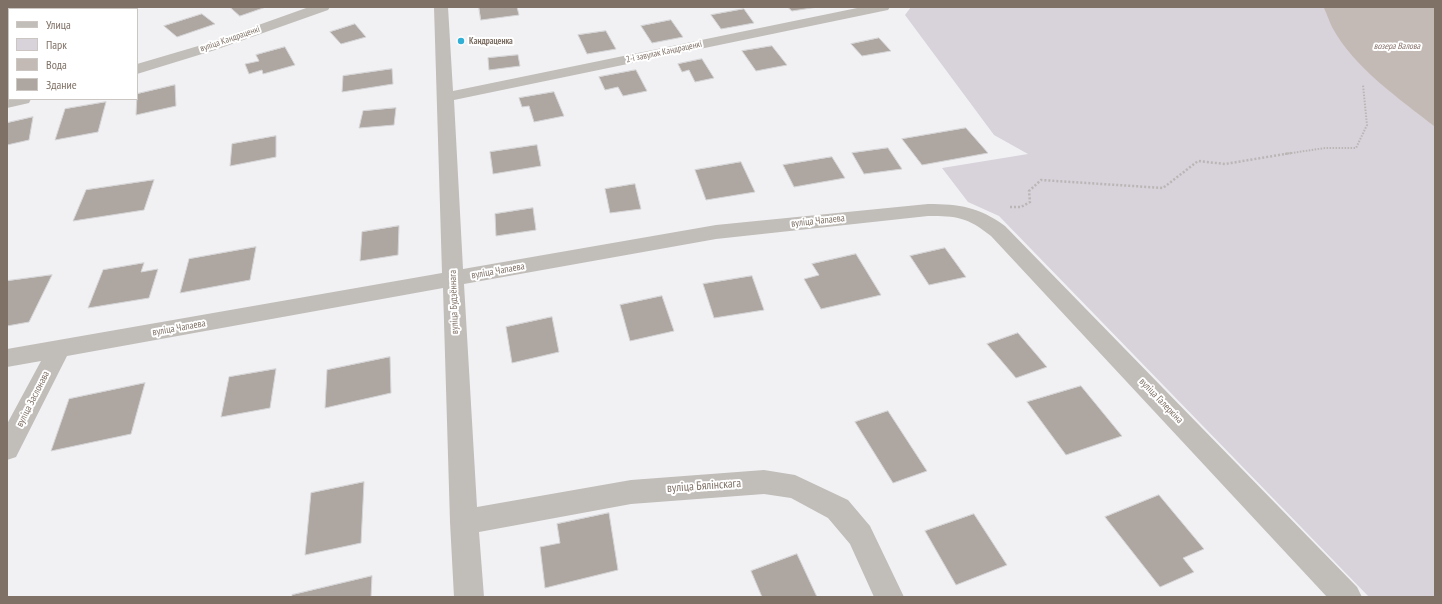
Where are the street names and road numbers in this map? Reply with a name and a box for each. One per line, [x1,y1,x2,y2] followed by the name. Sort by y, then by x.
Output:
[199,24,261,54] street label: вуліца Кандраценкі
[625,39,703,65] street label: 2-і завулак Кандраценкі
[791,212,845,230] street label: вуліца Чапаева
[470,260,526,282] street label: вуліца Чапаева
[447,270,461,334] street label: вуліца Будзённага
[151,317,207,339] street label: вуліца Чапаева
[14,369,52,429] street label: вуліца Заслонава
[1137,376,1185,426] street label: вуліца Галеркіна
[667,476,741,496] street label: вуліца Бялінскага

